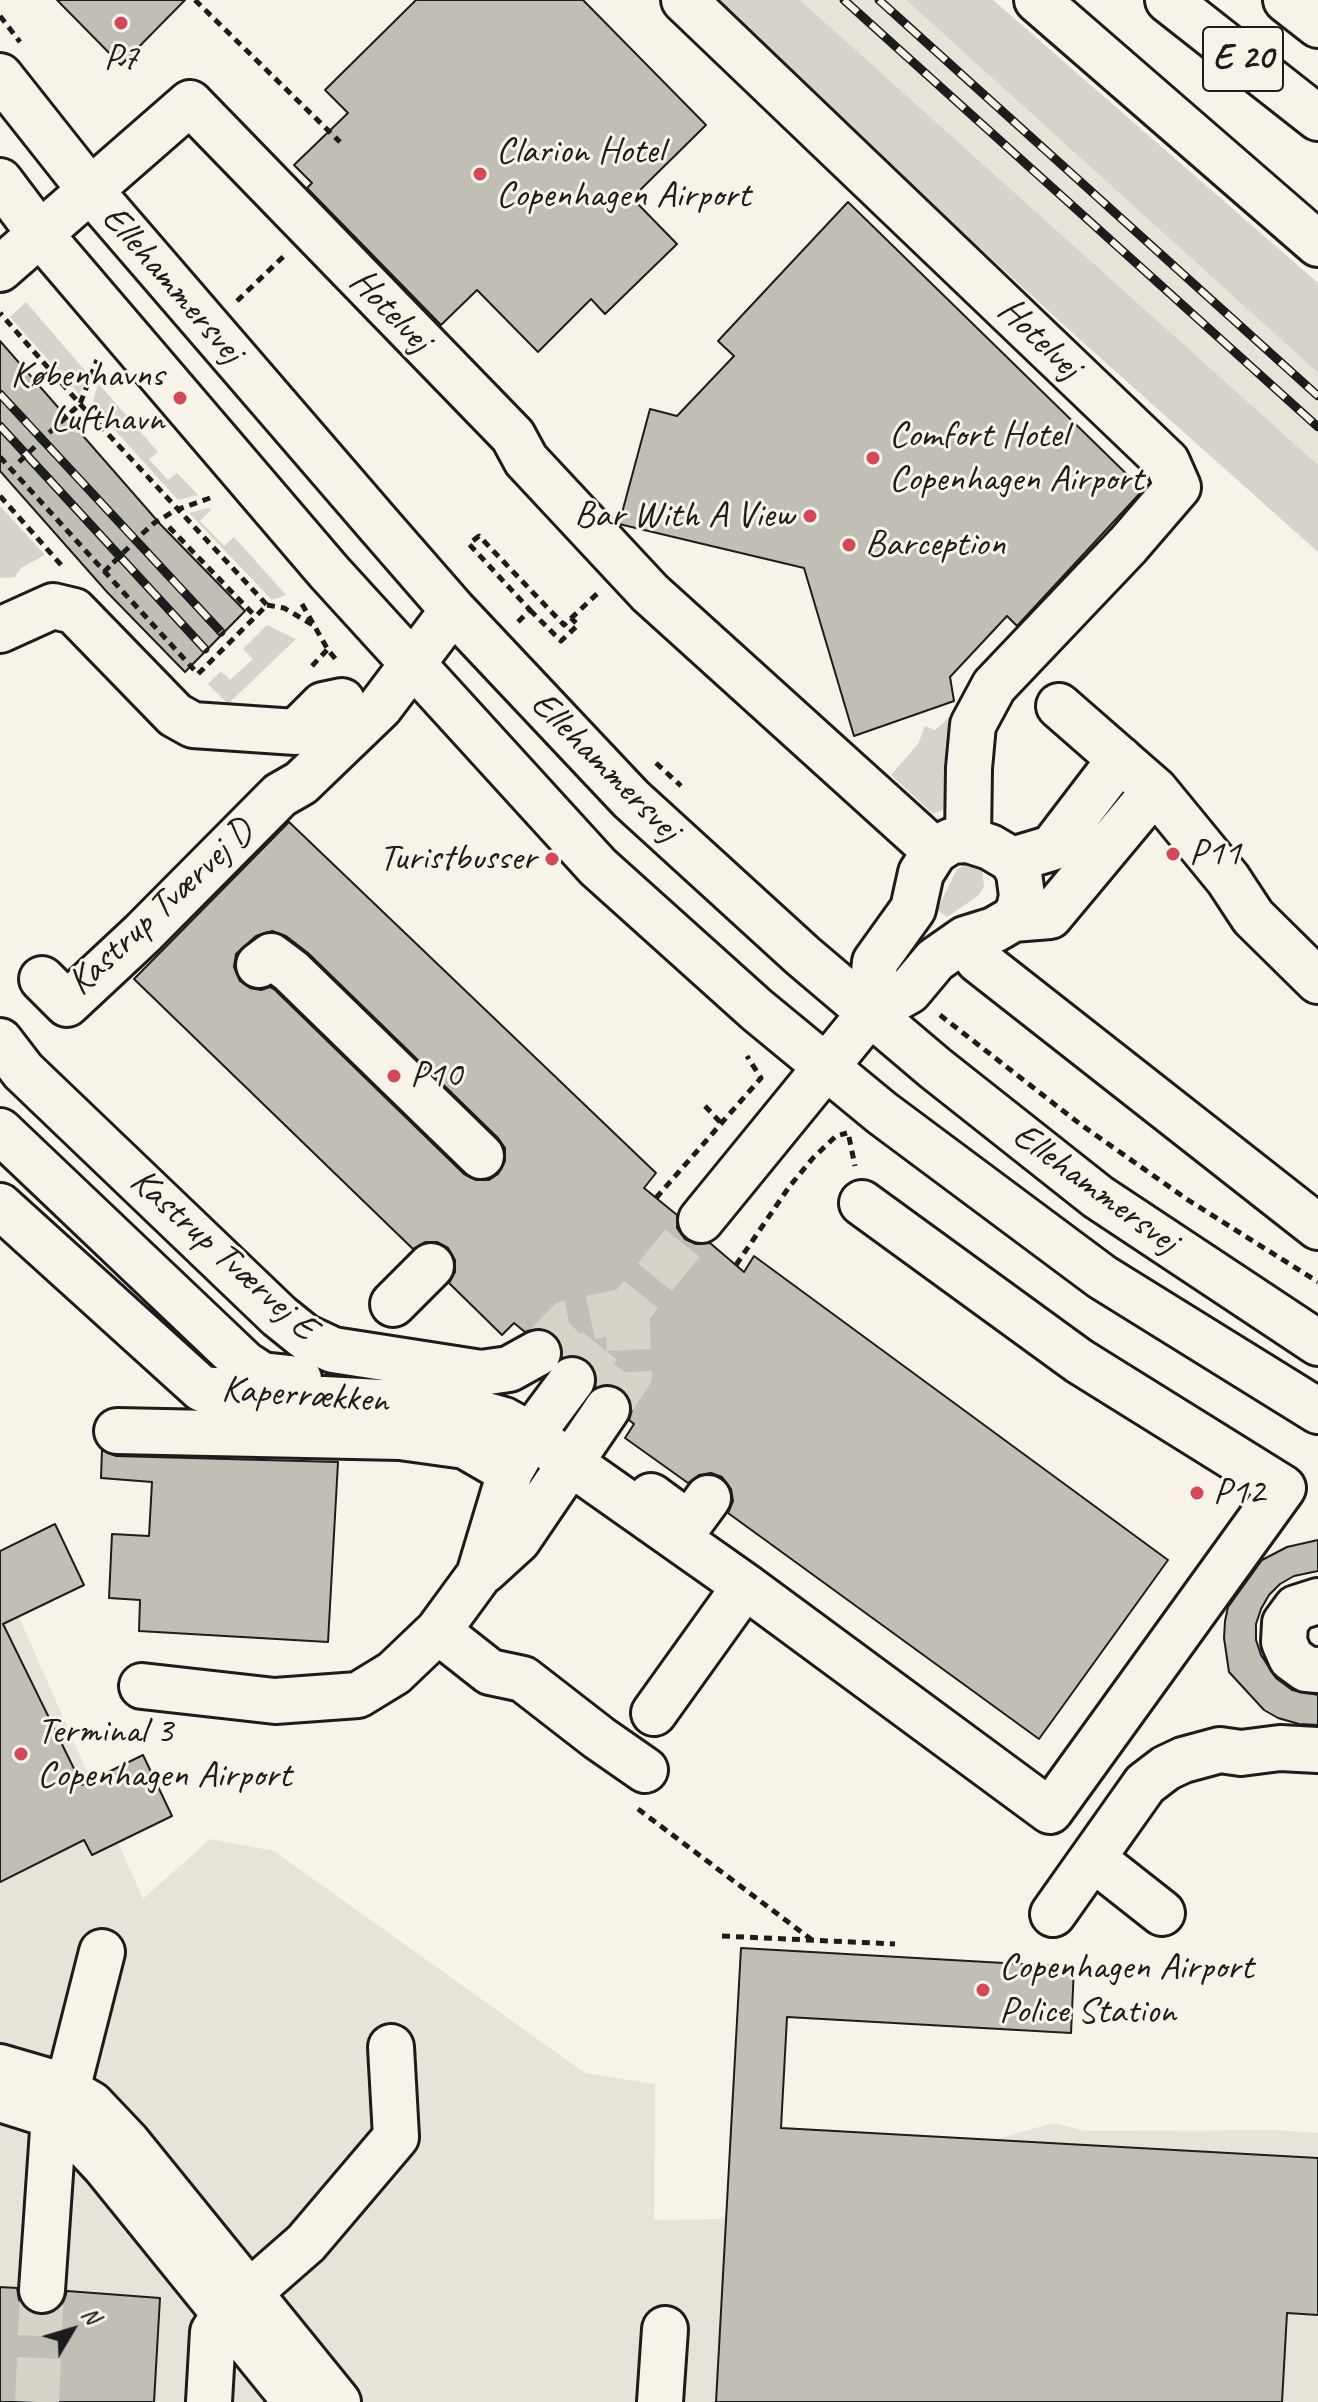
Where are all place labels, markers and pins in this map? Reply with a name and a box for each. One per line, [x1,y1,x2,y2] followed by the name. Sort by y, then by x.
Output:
[112,14,130,32] marker: P7
[104,36,138,82] place label: P7
[496,129,750,218] place label: Clarion Hotel Copenhagen Airport
[471,165,489,183] marker: Clarion Hotel Copenhagen Airport
[11,353,164,442] place label: Københavns Lufthavn
[171,389,189,407] marker: Københavns Lufthavn
[889,413,1143,502] place label: Comfort Hotel Copenhagen Airport
[864,449,882,467] marker: Comfort Hotel Copenhagen Airport
[574,493,794,539] place label: Bar With A View
[801,507,819,525] marker: Bar With A View
[865,522,1005,568] place label: Barception
[840,536,858,554] marker: Barception
[1189,831,1241,877] place label: P11
[379,836,536,882] place label: Turistbusser
[1164,845,1182,863] marker: P11
[543,850,561,868] marker: Turistbusser
[410,1053,462,1099] place label: P10
[385,1067,403,1085] marker: P10
[1213,1470,1265,1516] place label: P12
[1188,1484,1206,1502] marker: P12
[37,1709,291,1798] place label: Terminal 3 Copenhagen Airport
[12,1745,30,1763] marker: Terminal 3 Copenhagen Airport
[999,1945,1253,2034] place label: Copenhagen Airport Police Station
[974,1981,992,1999] marker: Copenhagen Airport Police Station

